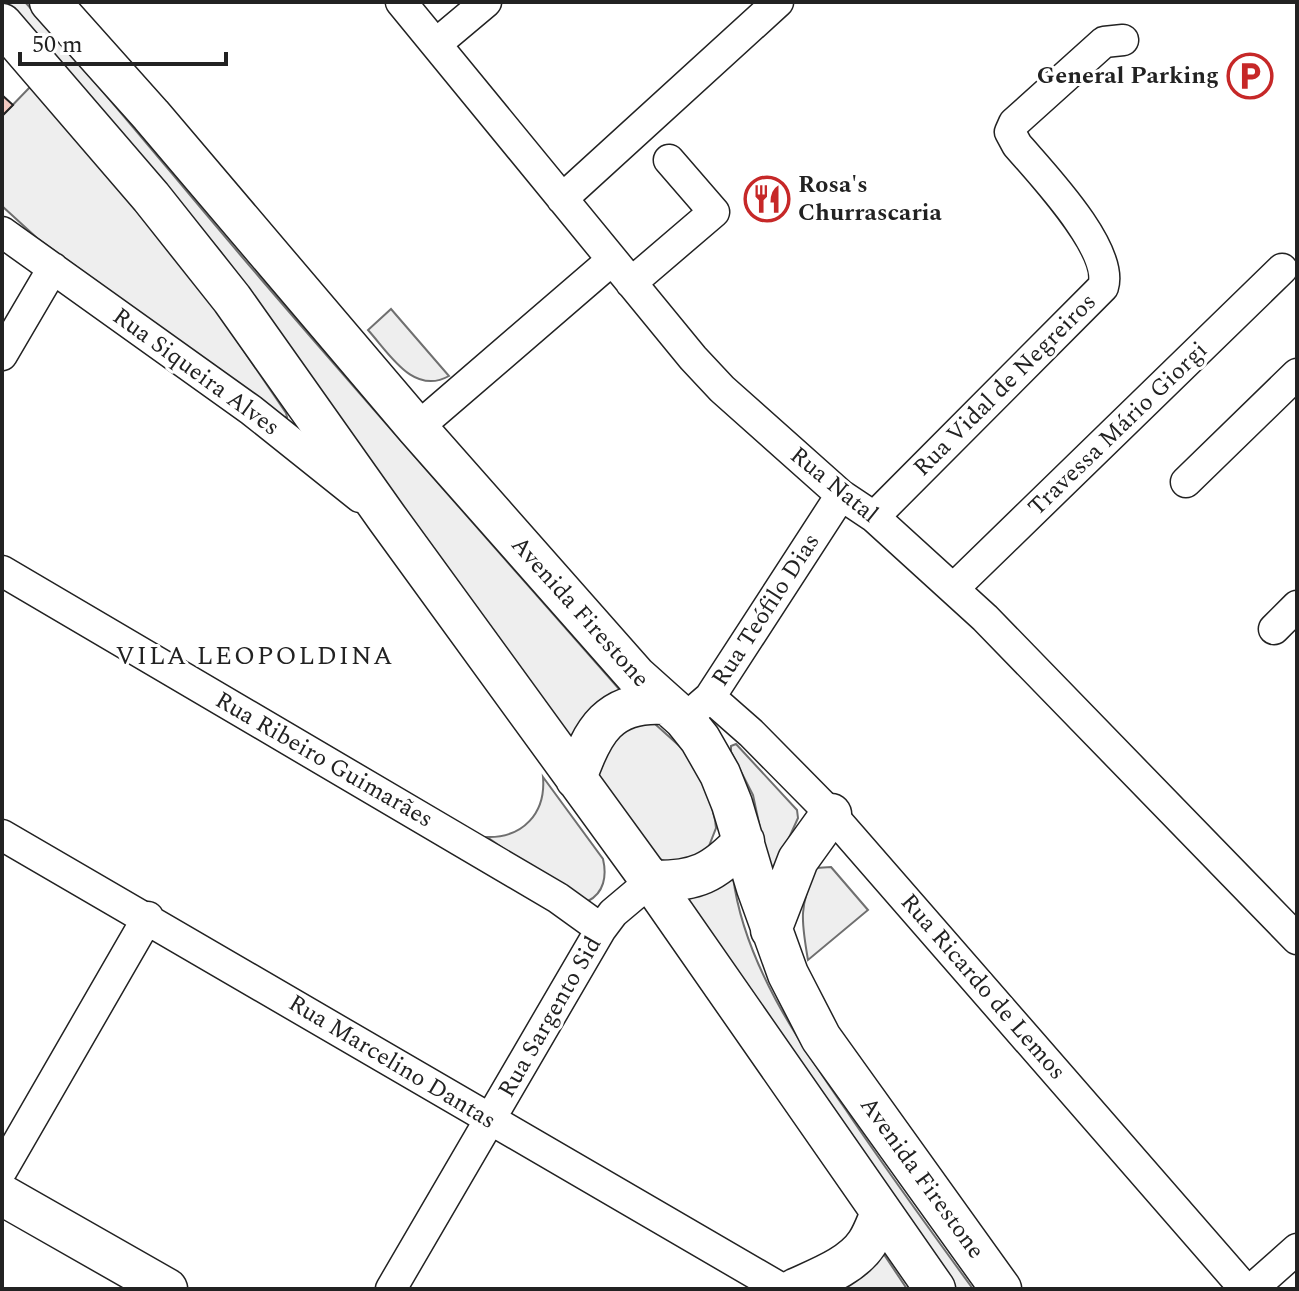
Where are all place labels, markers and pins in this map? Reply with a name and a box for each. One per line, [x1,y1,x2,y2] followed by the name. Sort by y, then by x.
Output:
[1226,52,1274,100] parking icon: General Parking
[1037,58,1219,94] place label: General Parking
[798,167,943,231] place label: Rosa's Churrascaria
[743,175,791,223] restaurant icon: Rosa's Churrascaria

